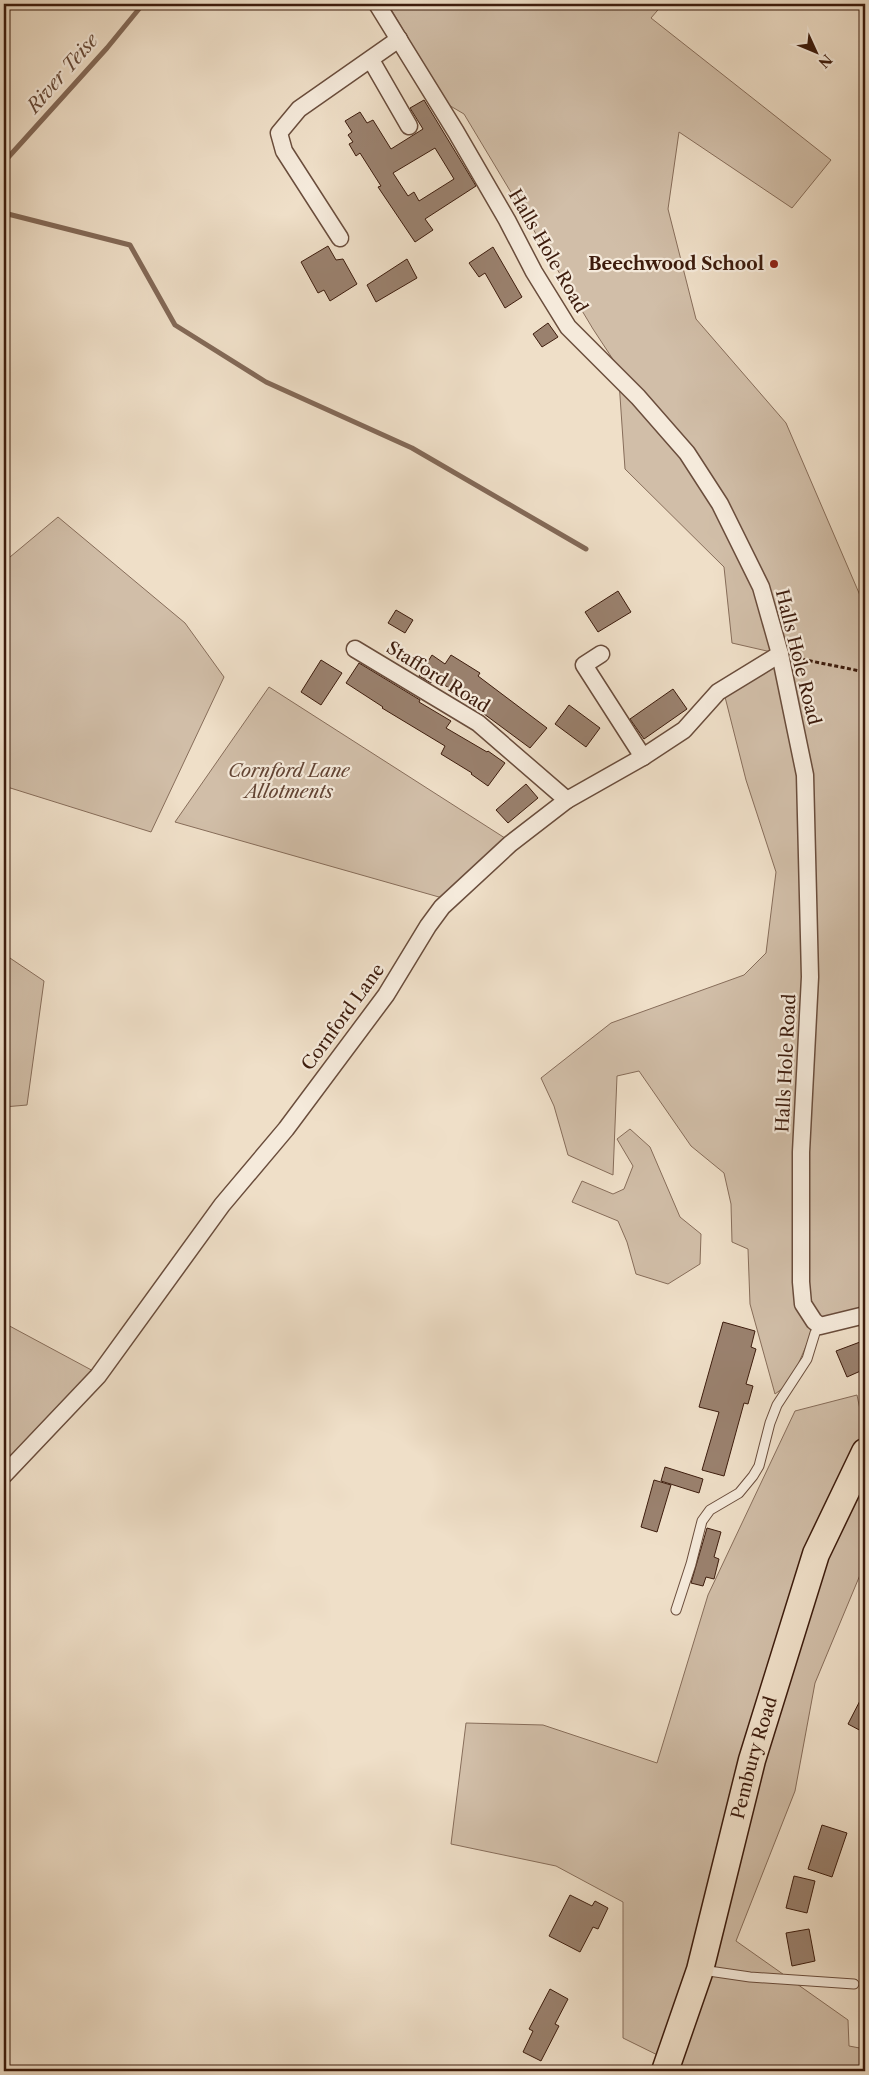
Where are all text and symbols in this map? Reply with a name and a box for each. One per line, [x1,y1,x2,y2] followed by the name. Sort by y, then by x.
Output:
[21,28,103,119] water label: River Teise
[792,28,842,78] north arrow
[815,50,836,72] text: N
[504,185,592,317] street label: Halls Hole Road
[588,253,764,275] place label: Beechwood School
[768,258,780,270] marker: Beechwood School
[771,587,825,727] street label: Halls Hole Road
[382,637,494,717] street label: Stafford Road
[228,760,351,803] park label: Cornford Lane Allotments
[297,959,389,1075] street label: Cornford Lane
[771,993,801,1133] street label: Halls Hole Road
[727,1694,782,1821] street label: Pembury Road

